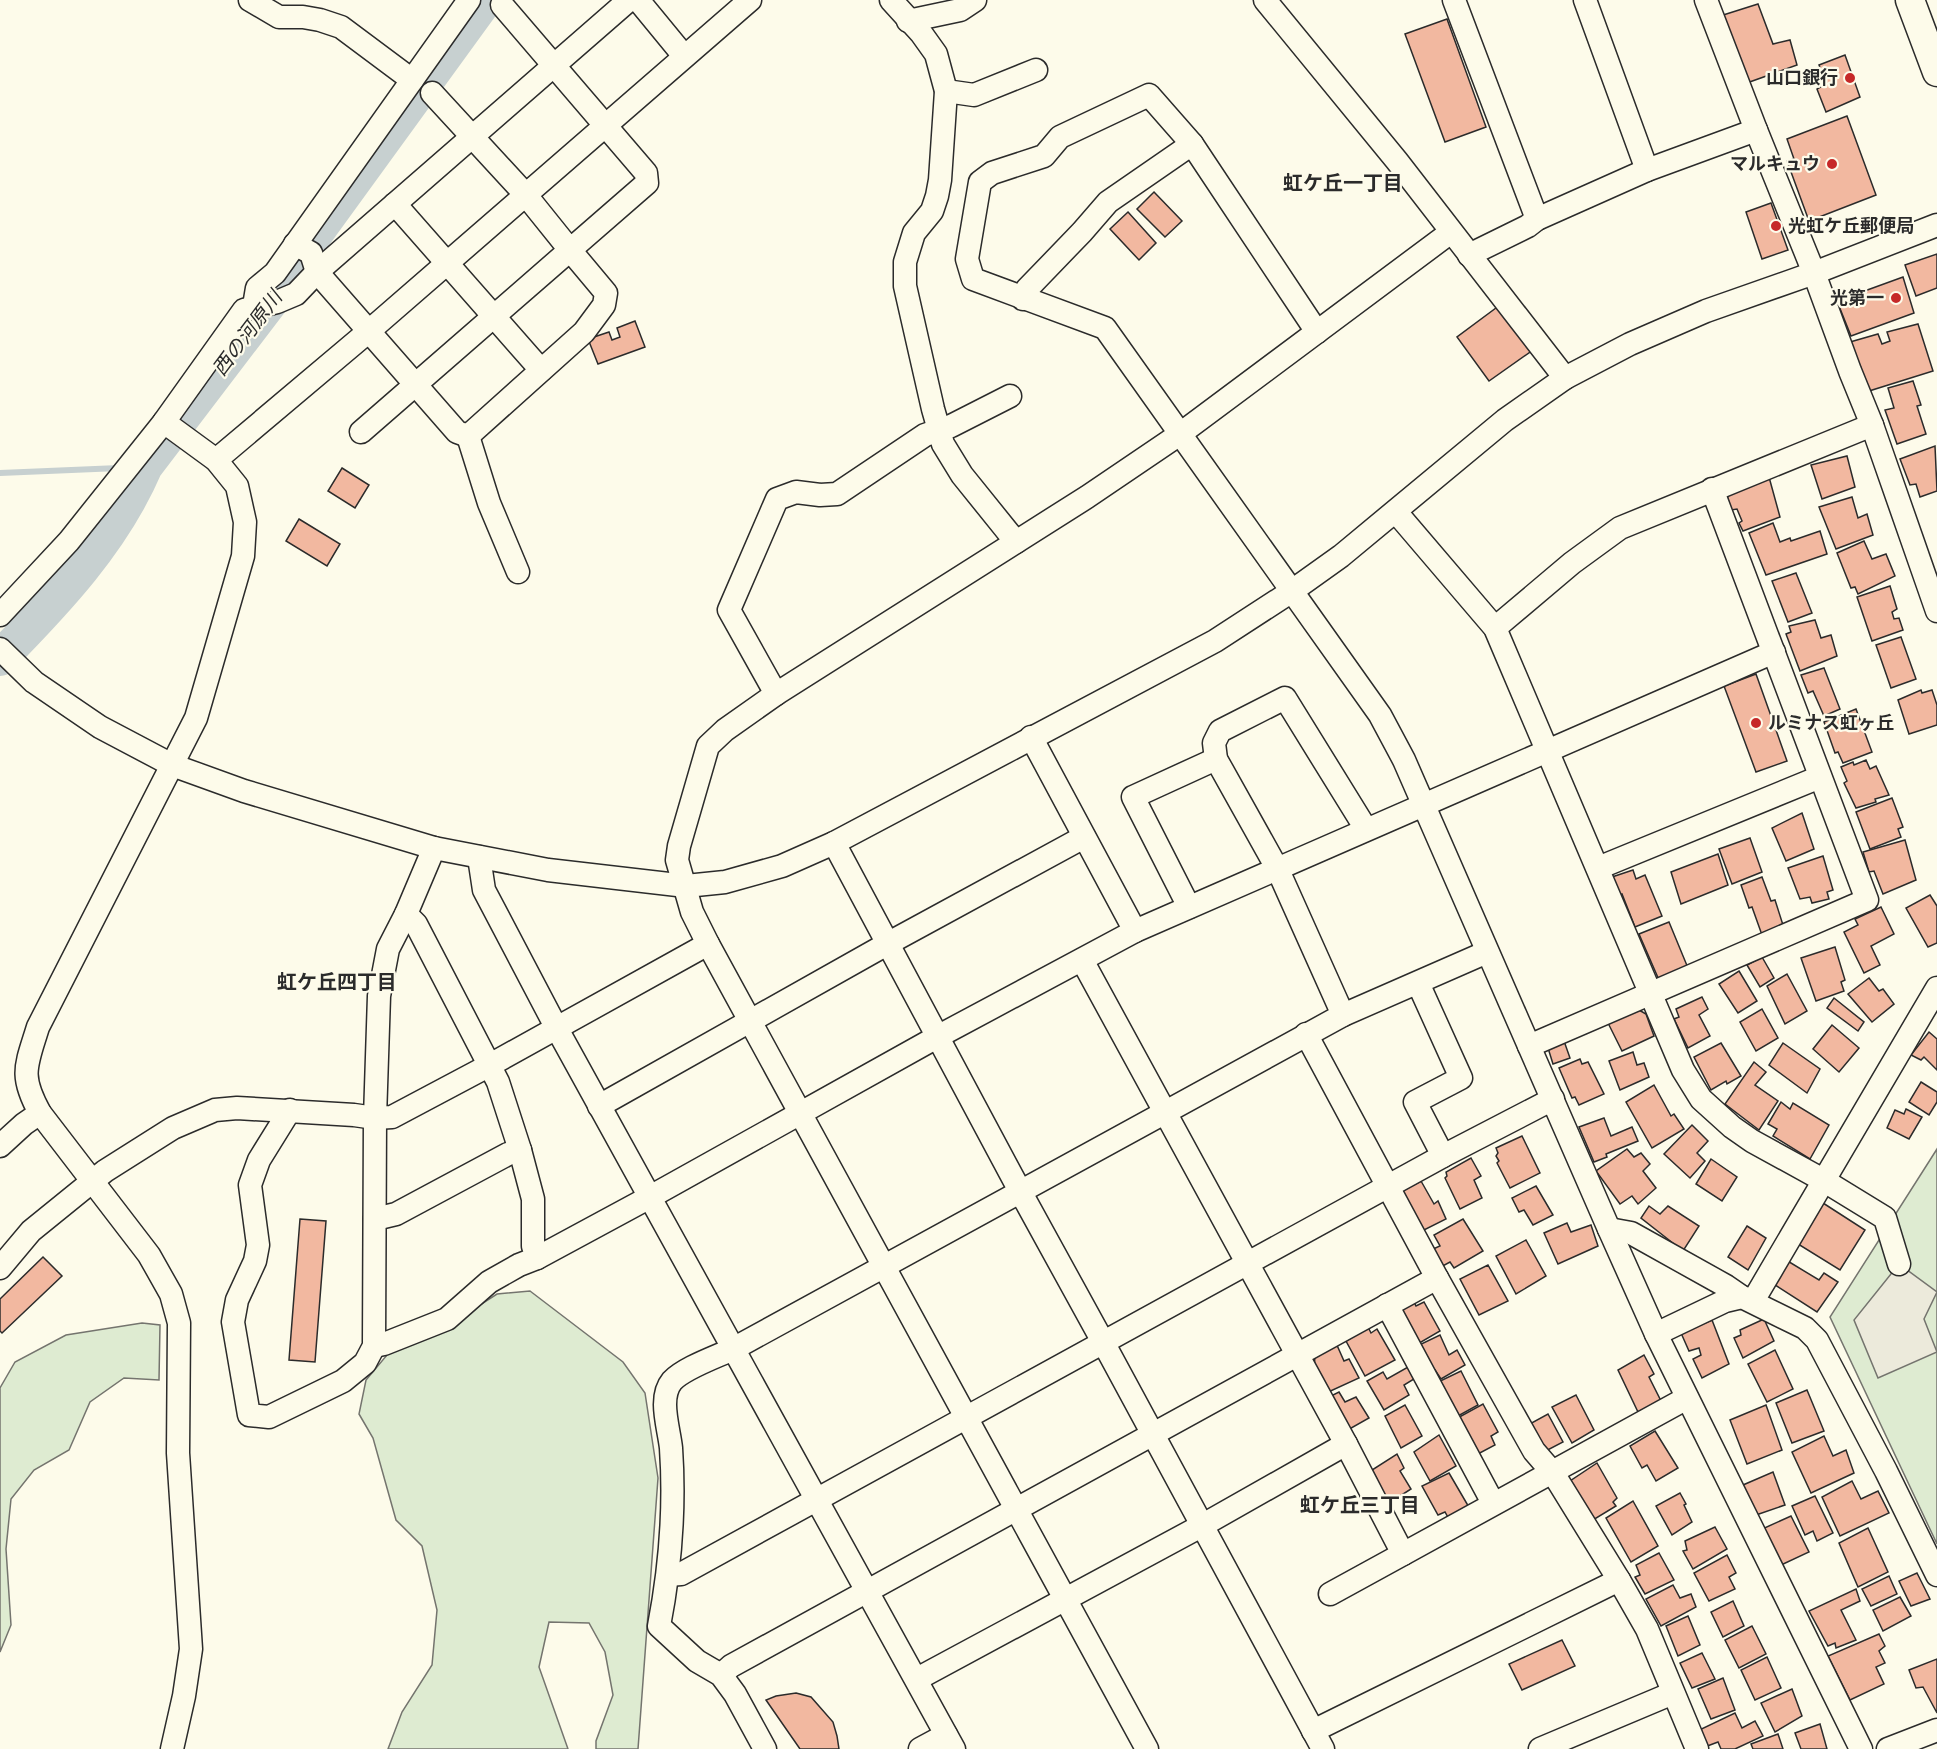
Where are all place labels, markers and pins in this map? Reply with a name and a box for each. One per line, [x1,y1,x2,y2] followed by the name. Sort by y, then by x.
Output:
[1766,66,1838,90] place label: 山口銀行
[1843,71,1857,85] marker: 山口銀行
[1730,152,1820,176] place label: マルキュウ
[1825,157,1839,171] marker: マルキュウ
[1788,214,1914,238] place label: 光虹ケ丘郵便局
[1769,219,1783,233] marker: 光虹ケ丘郵便局
[1830,286,1884,310] place label: 光第一
[1889,291,1903,305] marker: 光第一
[1768,711,1894,735] place label: ルミナス虹ヶ丘
[1749,716,1763,730] marker: ルミナス虹ヶ丘

